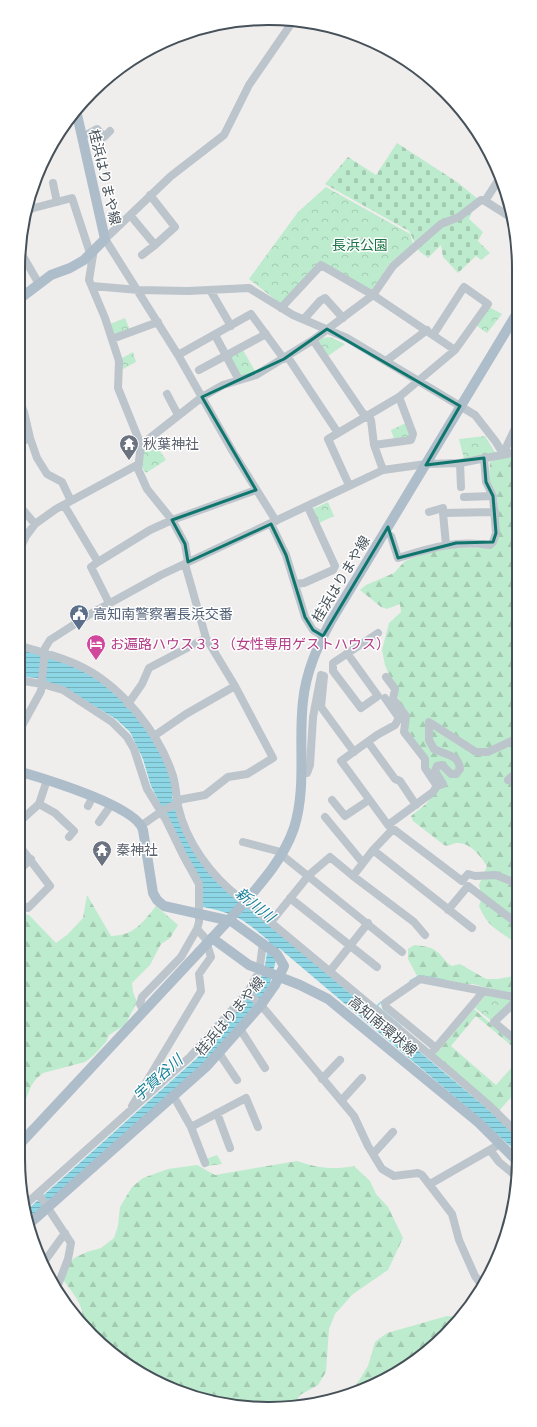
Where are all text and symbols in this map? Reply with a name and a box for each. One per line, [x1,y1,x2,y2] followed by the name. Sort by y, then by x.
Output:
[86,127,125,227] street label: 桂浜はりまや線
[332,236,388,253] park label: 長浜公園
[118,433,140,461] temple icon: 秋葉神社
[143,435,199,452] place label: 秋葉神社
[308,532,373,625] street label: 桂浜はりまや線
[68,603,90,631] public building icon: 高知南警察署長浜交番
[93,605,233,622] place label: 高知南警察署長浜交番
[85,633,107,661] hotel icon: お遍路ハウス３３（女性専用ゲストハウス）
[110,635,390,652] place label: お遍路ハウス３３（女性専用ゲストハウス）
[91,839,113,867] temple icon: 秦神社
[116,841,158,858] place label: 秦神社
[232,883,280,927] water label: 新川川
[192,973,268,1059] street label: 桂浜はりまや線
[346,992,421,1059] street label: 高知南環状線
[129,1049,187,1104] water label: 宇賀谷川

